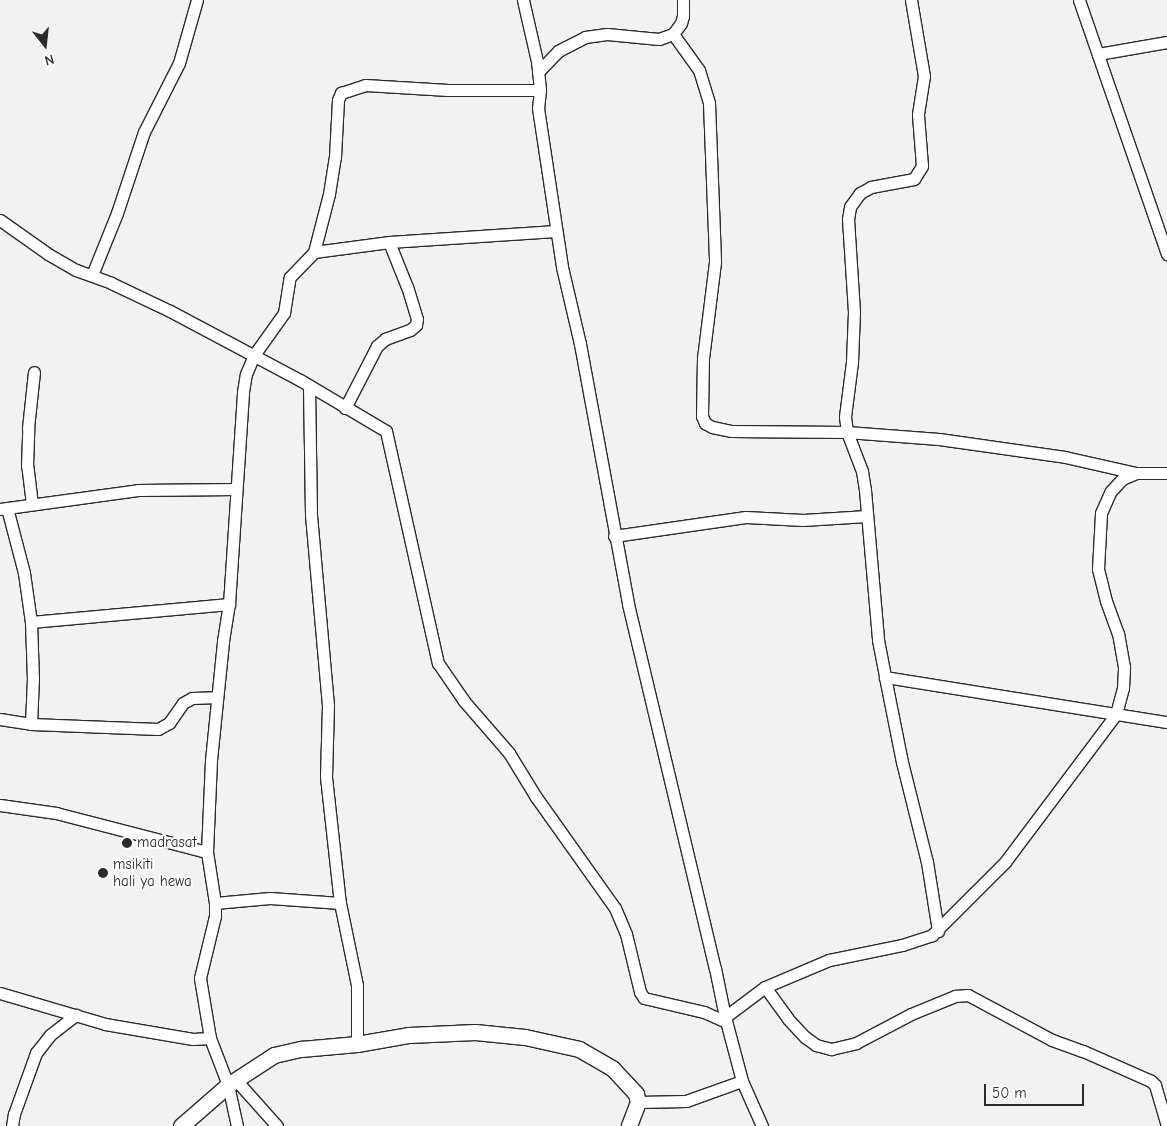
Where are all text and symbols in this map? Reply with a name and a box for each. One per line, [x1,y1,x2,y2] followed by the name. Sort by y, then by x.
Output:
[20,20,70,70] north arrow
[43,50,56,69] text: N
[137,834,197,852] place label: madrasat
[121,837,133,849] marker: madrasat
[113,855,192,890] place label: msikiti hali ya hewa
[97,867,109,879] marker: msikiti hali ya hewa
[987,1074,1087,1106] scale bar
[992,1084,1027,1102] text: 50 m

